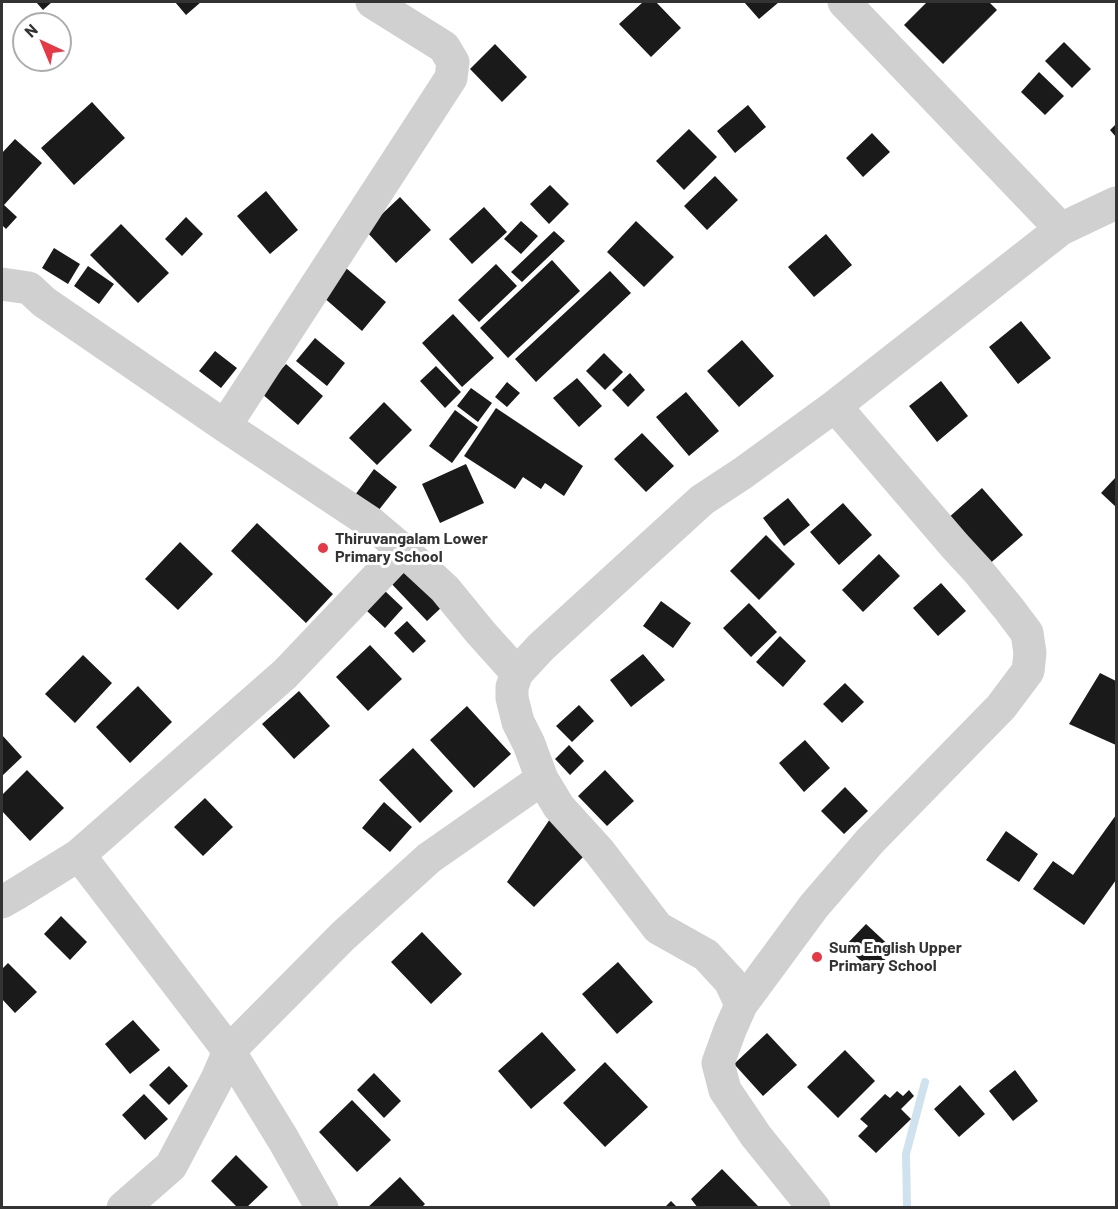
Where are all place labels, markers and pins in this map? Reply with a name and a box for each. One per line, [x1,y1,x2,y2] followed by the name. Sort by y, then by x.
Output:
[335,529,488,567] place label: Thiruvangalam Lower Primary School
[316,541,330,555] marker: Thiruvangalam Lower Primary School
[829,938,962,976] place label: Sum English Upper Primary School
[810,950,824,964] marker: Sum English Upper Primary School

